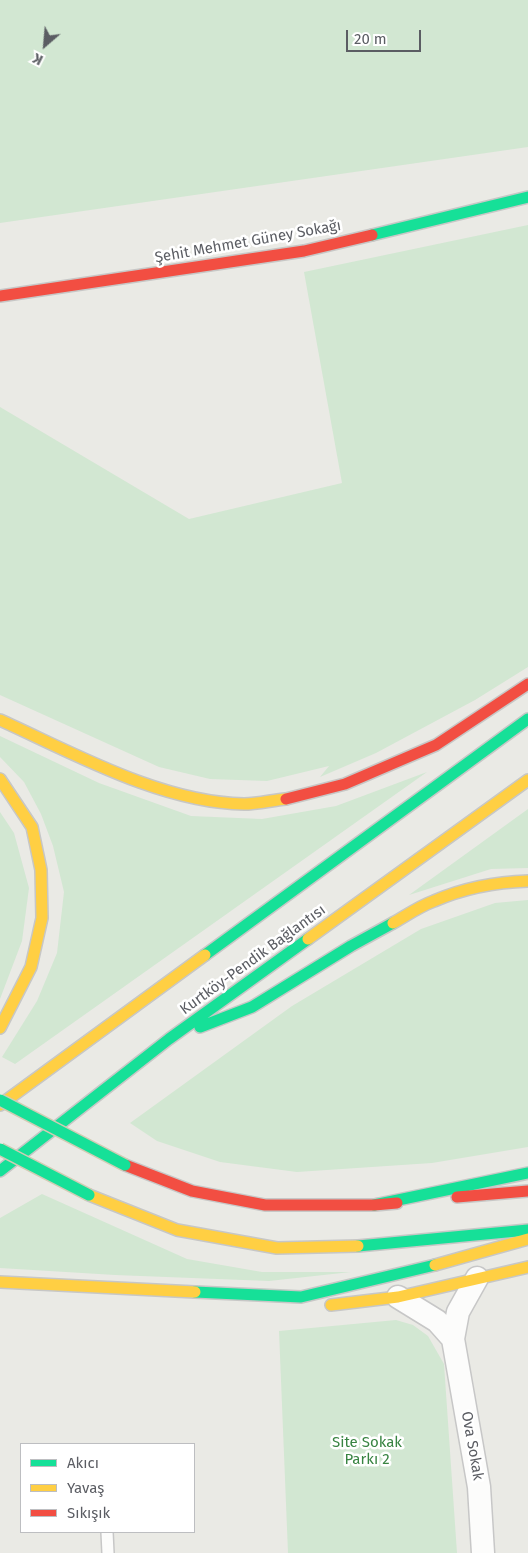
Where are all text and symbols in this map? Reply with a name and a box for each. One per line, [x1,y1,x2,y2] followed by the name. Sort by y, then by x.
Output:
[20,20,70,70] north arrow
[348,20,423,52] scale bar
[354,30,387,48] text: 20 m
[30,49,46,68] text: K
[154,217,342,267] street label: Şehit Mehmet Güney Sokağı
[177,901,329,1019] street label: Kurtköy-Pendik Bağlantısı
[457,1410,487,1482] street label: Ova Sokak
[332,1434,402,1469] park label: Site Sokak Parkı 2
[20,1443,195,1533] legend
[67,1454,99,1472] text: Akıcı
[67,1479,104,1497] text: Yavaş
[67,1504,110,1522] text: Sıkışık

